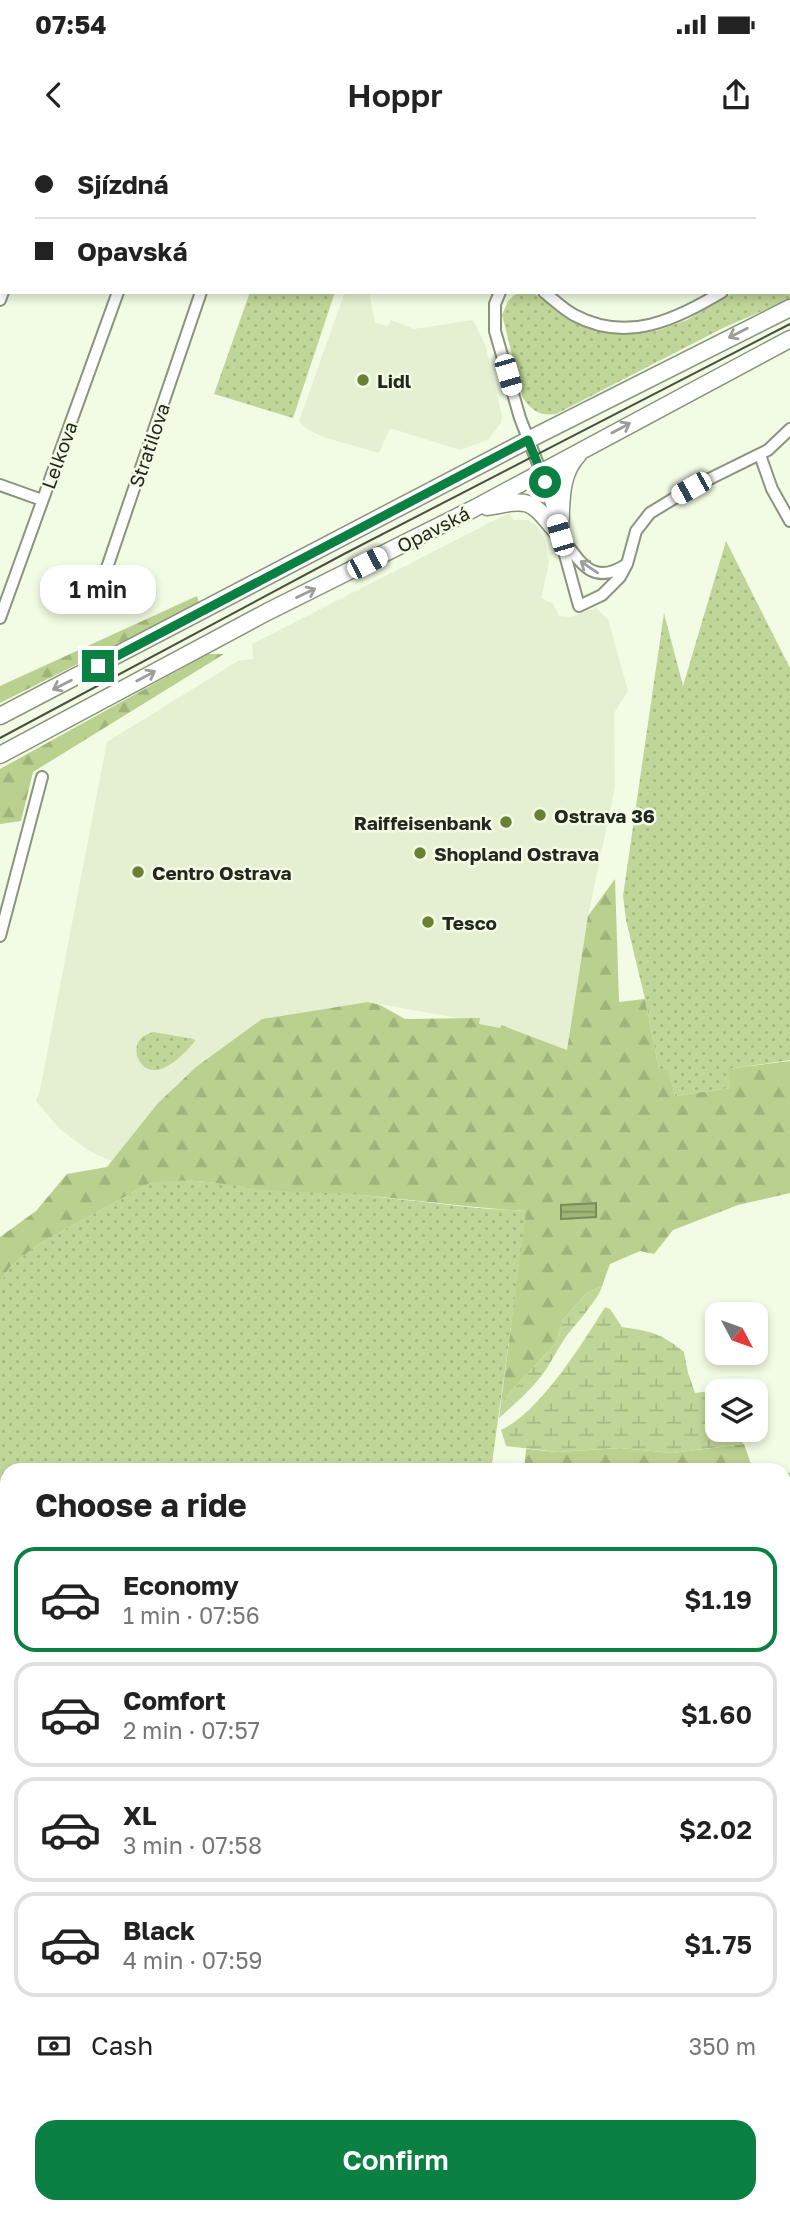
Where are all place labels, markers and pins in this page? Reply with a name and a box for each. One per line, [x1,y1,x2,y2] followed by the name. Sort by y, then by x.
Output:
[377,369,411,392] place label: Lidl
[355,372,371,388] marker: Lidl
[554,804,655,827] place label: Ostrava 36
[532,807,548,823] marker: Ostrava 36
[354,811,492,834] place label: Raiffeisenbank
[498,814,514,830] marker: Raiffeisenbank
[434,842,599,865] place label: Shopland Ostrava
[412,845,428,861] marker: Shopland Ostrava
[152,861,291,884] place label: Centro Ostrava
[130,864,146,880] marker: Centro Ostrava
[442,911,497,934] place label: Tesco
[420,914,436,930] marker: Tesco

